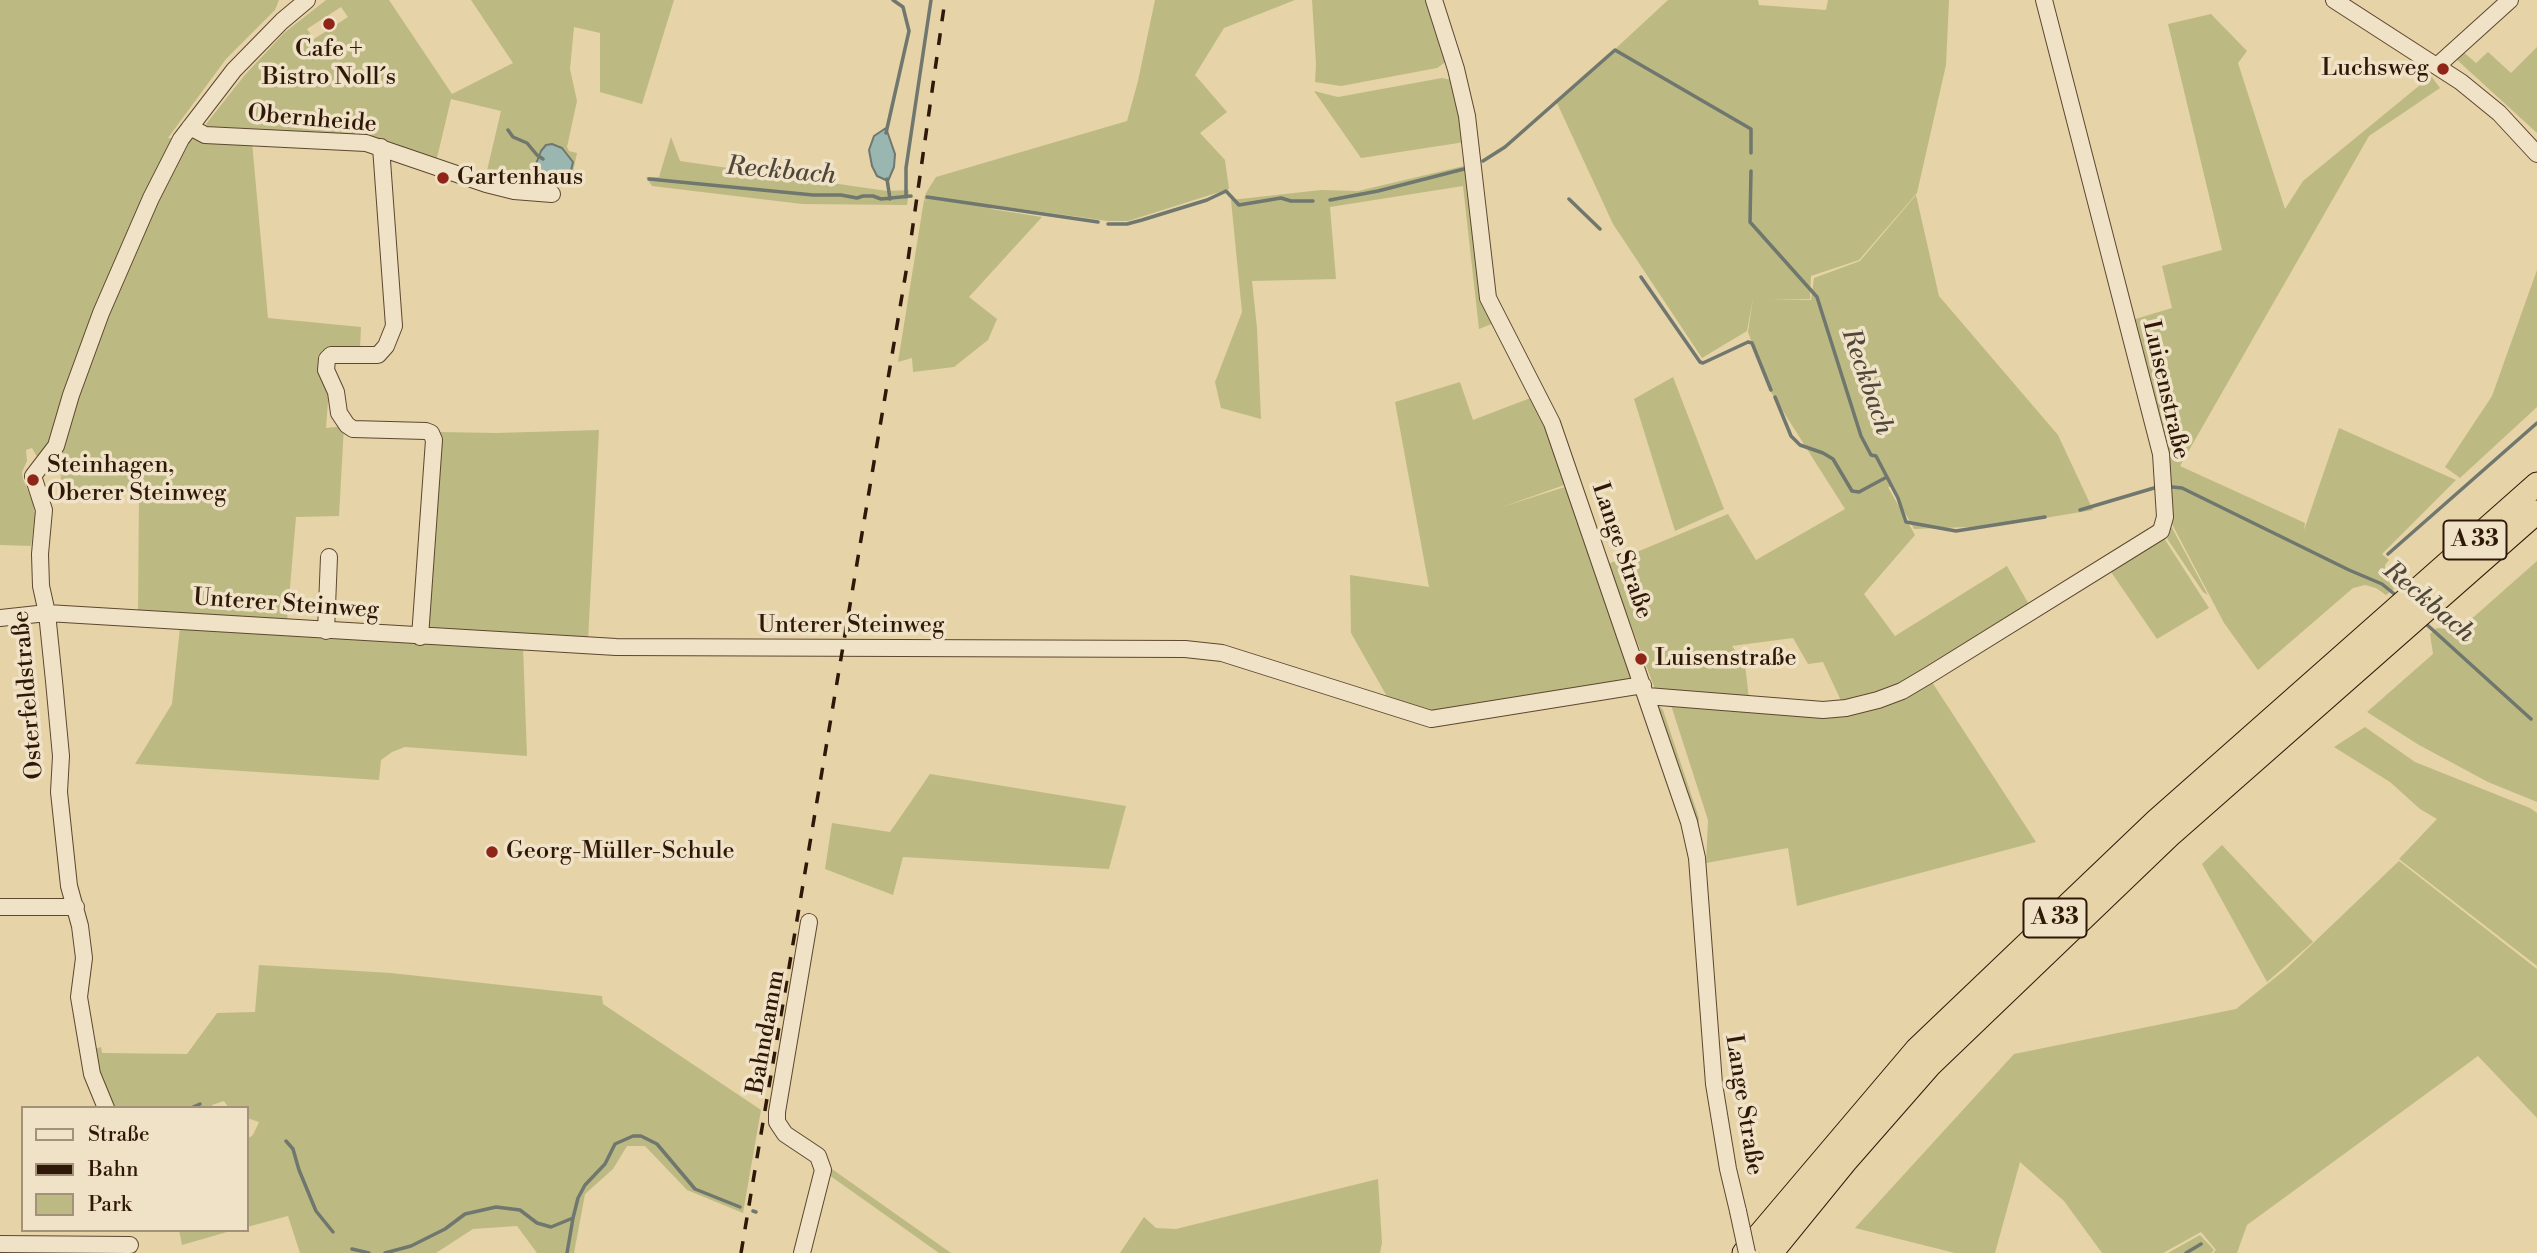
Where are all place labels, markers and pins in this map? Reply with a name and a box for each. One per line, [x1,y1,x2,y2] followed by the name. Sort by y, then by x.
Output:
[321,16,337,32] marker: Cafe + Bistro Noll´s
[262,36,396,92] place label: Cafe + Bistro Noll´s
[2321,55,2429,83] place label: Luchsweg
[2435,61,2451,77] marker: Luchsweg
[457,164,583,192] place label: Gartenhaus
[435,170,451,186] marker: Gartenhaus
[47,452,227,508] place label: Steinhagen, Oberer Steinweg
[25,472,41,488] marker: Steinhagen, Oberer Steinweg
[1655,645,1797,673] place label: Luisenstraße
[1633,651,1649,667] marker: Luisenstraße
[506,838,735,866] place label: Georg-Müller-Schule
[484,844,500,860] marker: Georg-Müller-Schule

